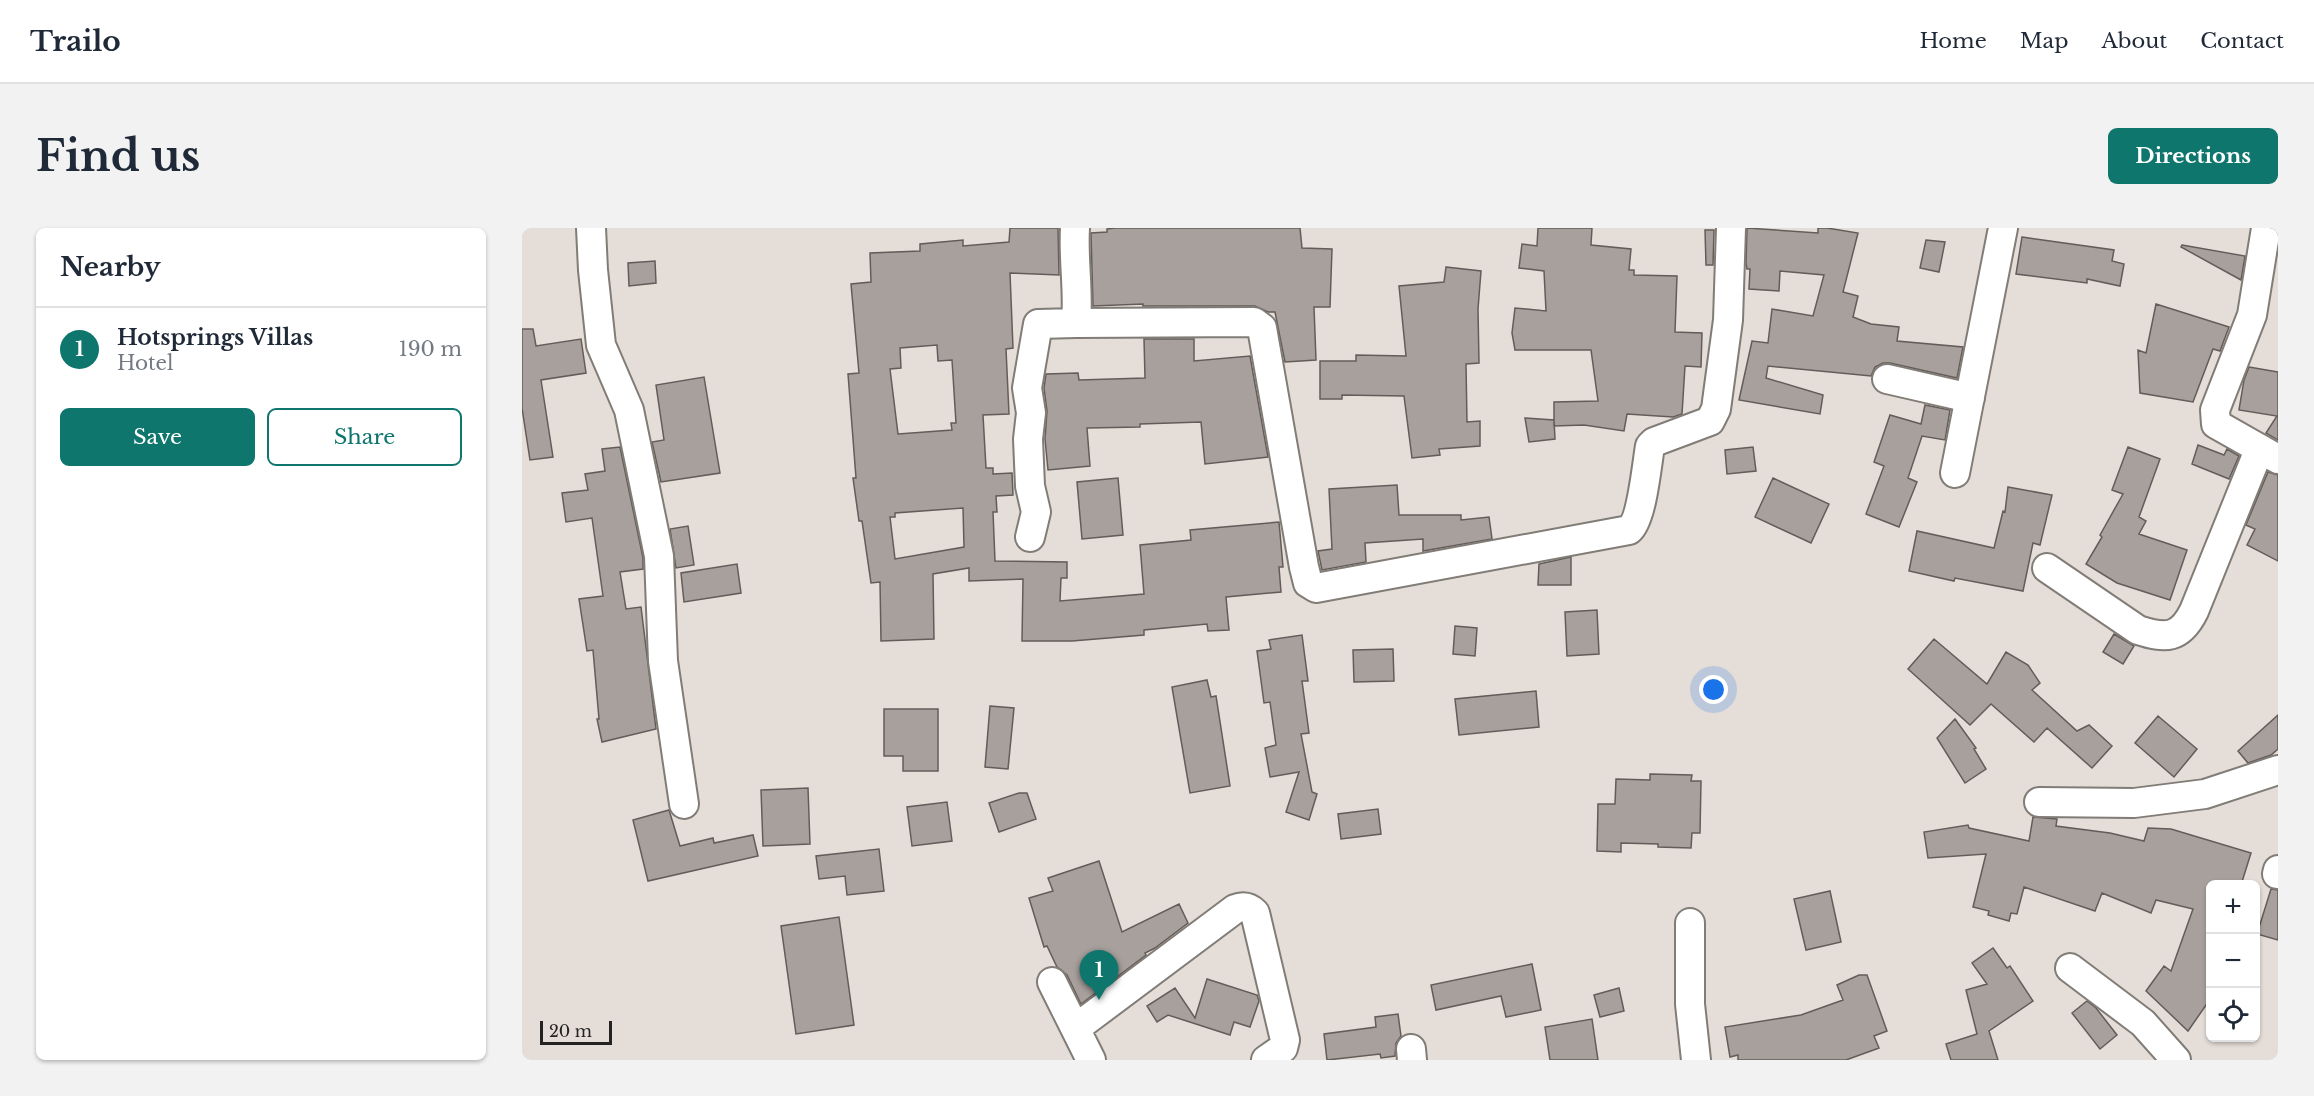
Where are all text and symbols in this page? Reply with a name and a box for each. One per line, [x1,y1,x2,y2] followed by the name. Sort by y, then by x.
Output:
[30,24,121,59] text: Trailo
[1920,28,1987,54] text: Home
[2020,28,2068,54] text: Map
[2101,28,2167,54] text: About
[2200,28,2284,54] text: Contact
[2108,128,2278,184] button: Directions
[36,130,200,182] text: Find us
[60,251,161,283] text: Nearby
[117,324,313,351] text: Hotsprings Villas
[75,337,84,361] text: 1
[399,337,462,361] text: 190 m
[117,351,174,375] text: Hotel
[60,408,255,466] button: Save
[267,408,462,466] button: Share
[1699,675,1728,704] your location
[2206,880,2260,1042] map controls
[2206,880,2260,934] button: +
[2206,934,2260,988] button: −
[1080,950,1118,1000] pin: 1
[2206,988,2260,1042] button: locate
[540,1018,612,1046] scale bar
[549,1021,592,1041] text: 20 m

